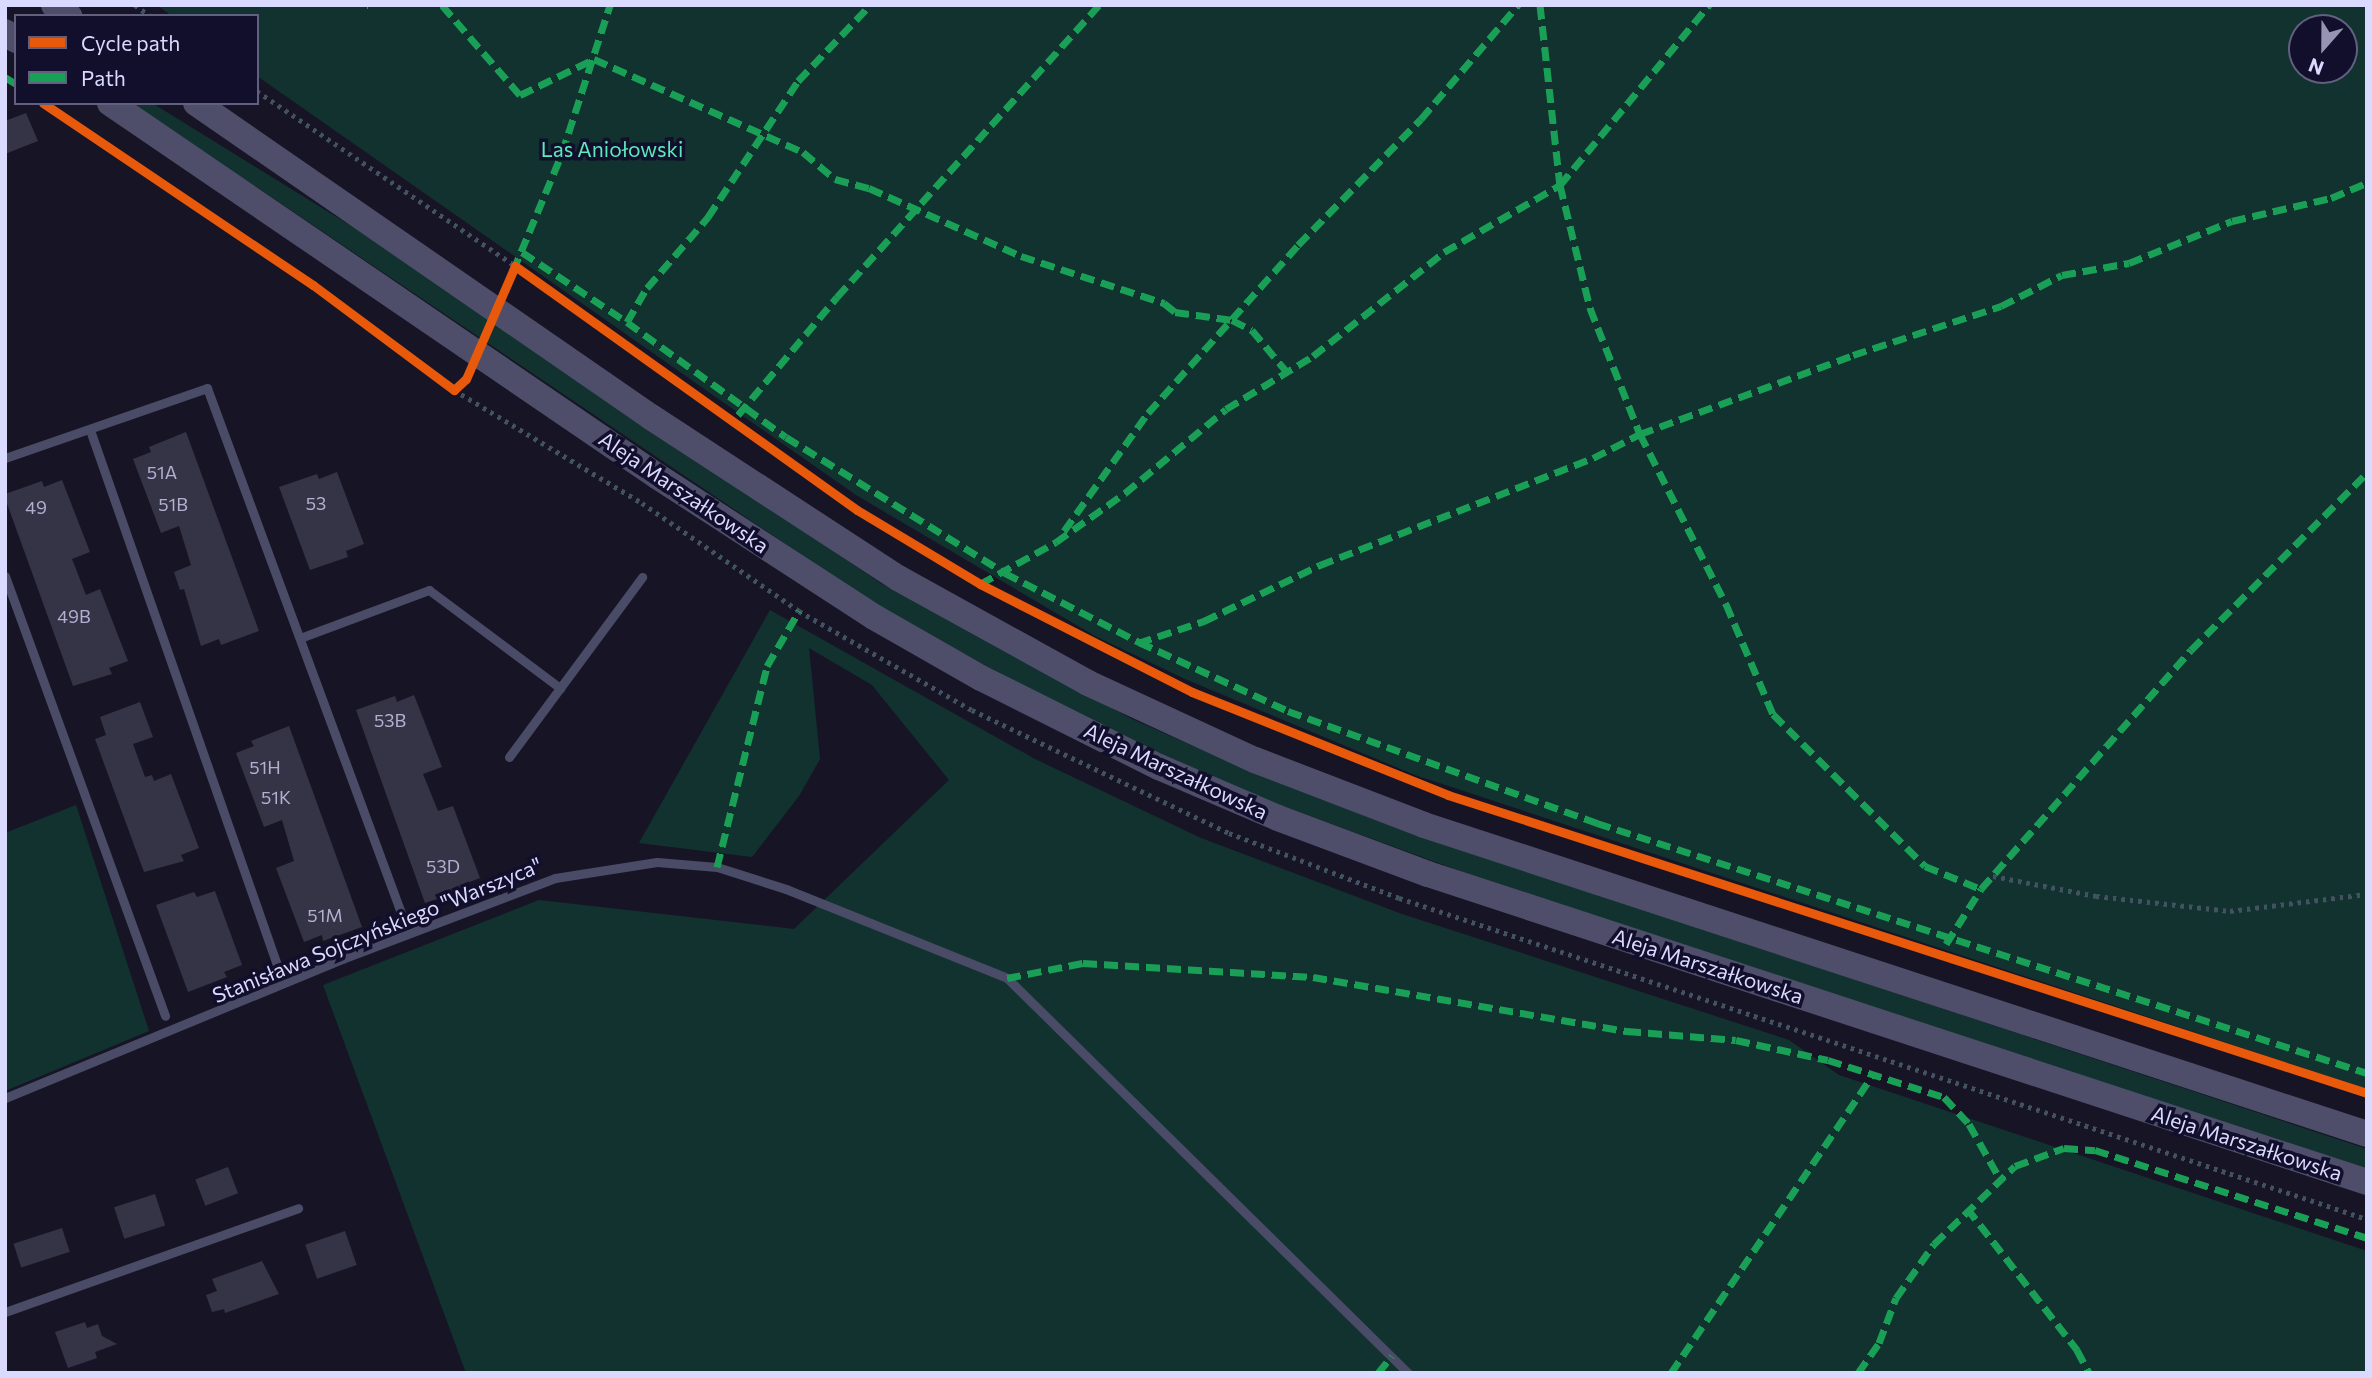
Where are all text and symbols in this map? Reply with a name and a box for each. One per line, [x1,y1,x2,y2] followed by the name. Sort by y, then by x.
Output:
[14,14,259,105] legend
[2288,14,2358,84] north arrow
[81,30,180,55] text: Cycle path
[2305,54,2327,80] text: N
[81,65,126,90] text: Path
[541,136,683,162] park label: Las Aniołowski
[594,426,774,558] street label: Aleja Marszałkowska
[147,461,177,483] house number: 51A
[306,492,326,514] house number: 53
[158,493,188,515] house number: 51B
[25,496,47,518] house number: 49
[57,605,91,627] house number: 49B
[374,709,406,731] house number: 53B
[1080,717,1272,825] street label: Aleja Marszałkowska
[249,756,281,778] house number: 51H
[261,786,291,808] house number: 51K
[209,852,545,1008] street label: Stanisława Sojczyńskiego "Warszyca"
[426,855,460,877] house number: 53D
[307,904,343,926] house number: 51M
[1609,923,1807,1009] street label: Aleja Marszałkowska
[2148,1100,2346,1186] street label: Aleja Marszałkowska

